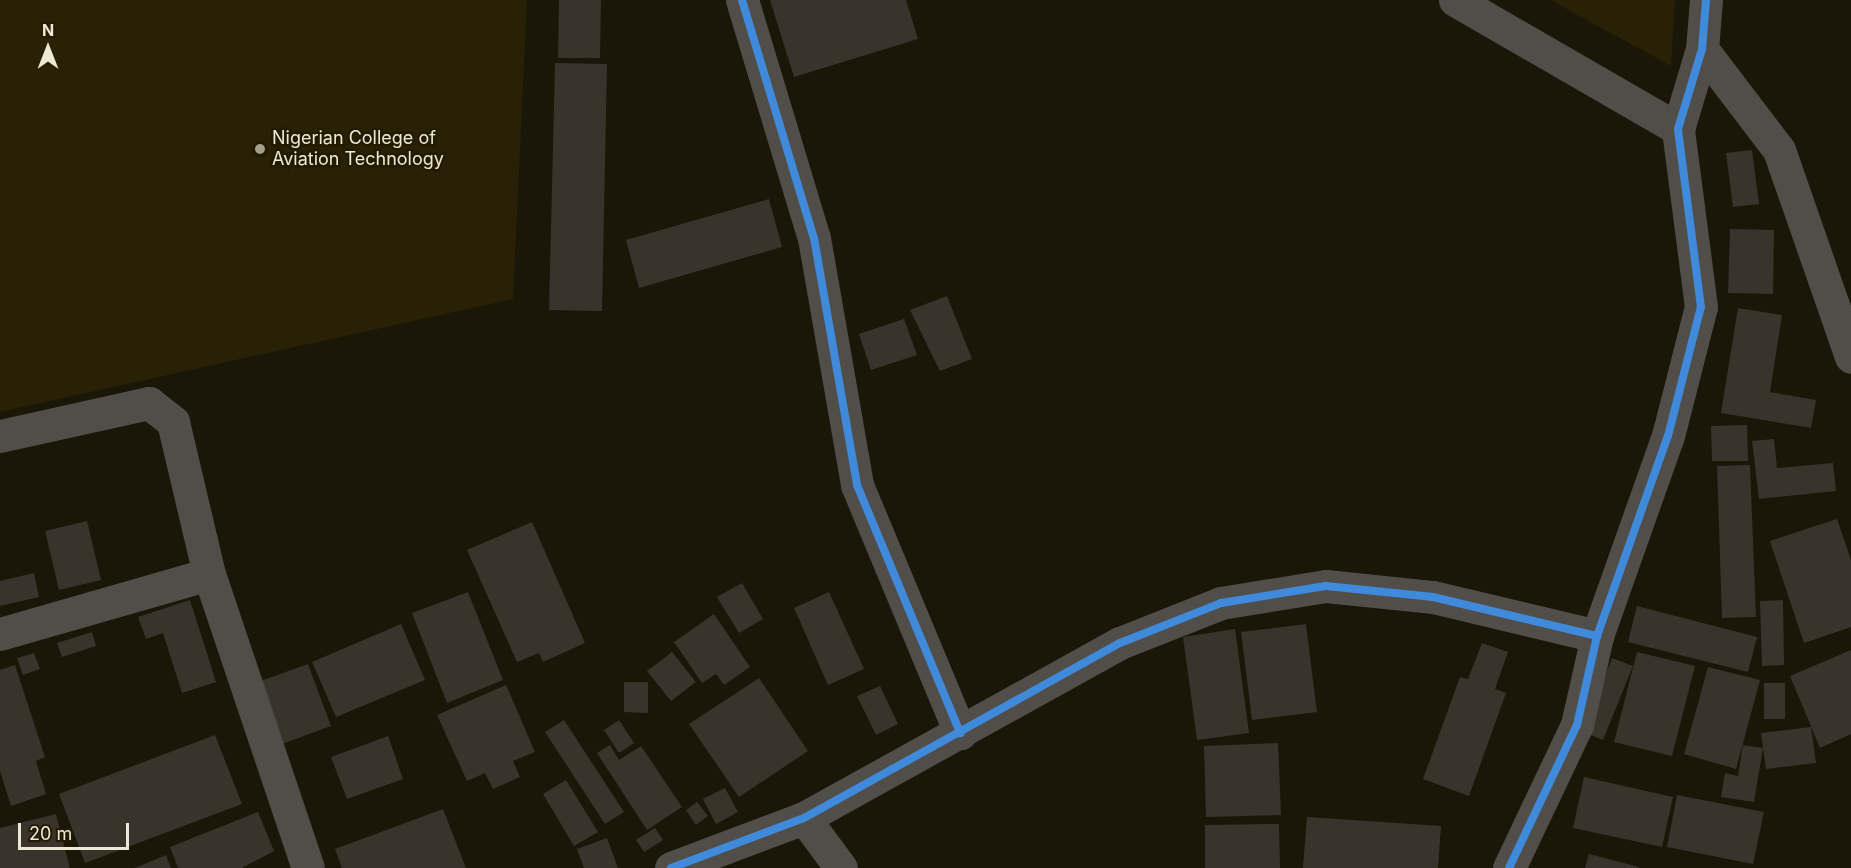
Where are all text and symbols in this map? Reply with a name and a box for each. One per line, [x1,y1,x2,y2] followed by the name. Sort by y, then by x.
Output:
[18,18,78,78] north arrow
[42,20,54,40] text: N
[272,128,444,170] place label: Nigerian College of Aviation Technology
[253,142,267,156] marker: Nigerian College of Aviation Technology
[21,811,132,849] scale bar
[29,823,72,844] text: 20 m

